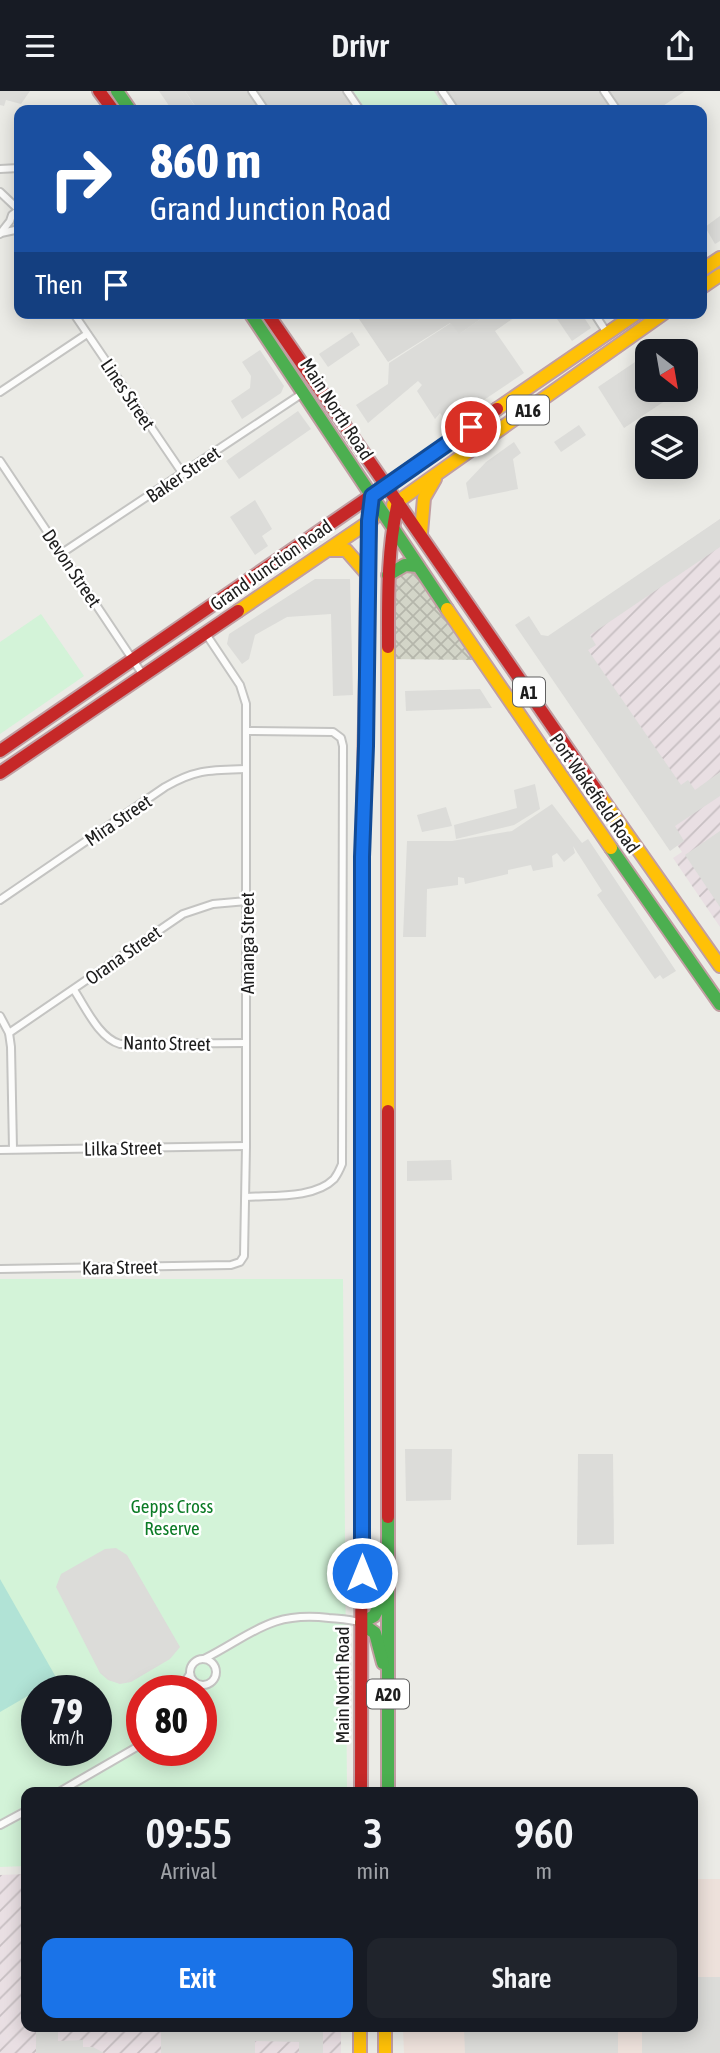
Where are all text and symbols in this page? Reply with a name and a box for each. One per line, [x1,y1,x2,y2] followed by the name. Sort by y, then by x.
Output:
[21,27,59,65] icon: menu
[331,27,389,64] text: Drivr
[661,27,699,65] icon: share
[150,132,261,188] text: 860 m
[35,133,126,224] icon: right
[150,190,391,227] text: Grand Junction Road
[97,266,135,304] icon: arrive
[35,270,83,300] text: Then
[635,339,698,403] north arrow
[635,339,698,479] map controls
[96,354,160,434] street label: Lines Street
[296,354,378,464] street label: Main North Road
[507,395,549,425] road number: A16
[441,397,501,457] pin
[452,408,490,446] icon: arrive
[635,416,698,479] button: layers
[142,441,224,507] street label: Baker Street
[206,515,336,615] street label: Grand Junction Road
[38,525,106,611] street label: Devon Street
[513,677,545,707] road number: A1
[546,729,644,857] street label: Port Wakefield Road
[81,790,155,850] street label: Mira Street
[236,892,258,994] street label: Amanga Street
[81,921,165,989] street label: Orana Street
[123,1031,211,1055] street label: Nanto Street
[84,1136,162,1160] street label: Lilka Street
[82,1255,158,1279] street label: Kara Street
[131,1495,214,1539] park label: Gepps Cross Reserve
[325,1536,399,1610] position arrow
[331,1627,353,1743] street label: Main North Road
[126,1675,217,1766] speed limit sign: 80
[367,1679,409,1709] road number: A20
[50,1691,83,1731] text: 79
[49,1727,84,1748] text: km/h
[146,1809,232,1857] text: 09:55
[363,1809,383,1857] text: 3
[514,1809,573,1857] text: 960
[161,1858,217,1884] text: Arrival
[357,1858,390,1884] text: min
[536,1858,552,1884] text: m
[42,1938,353,2018] button: Exit
[367,1938,677,2018] button: Share

